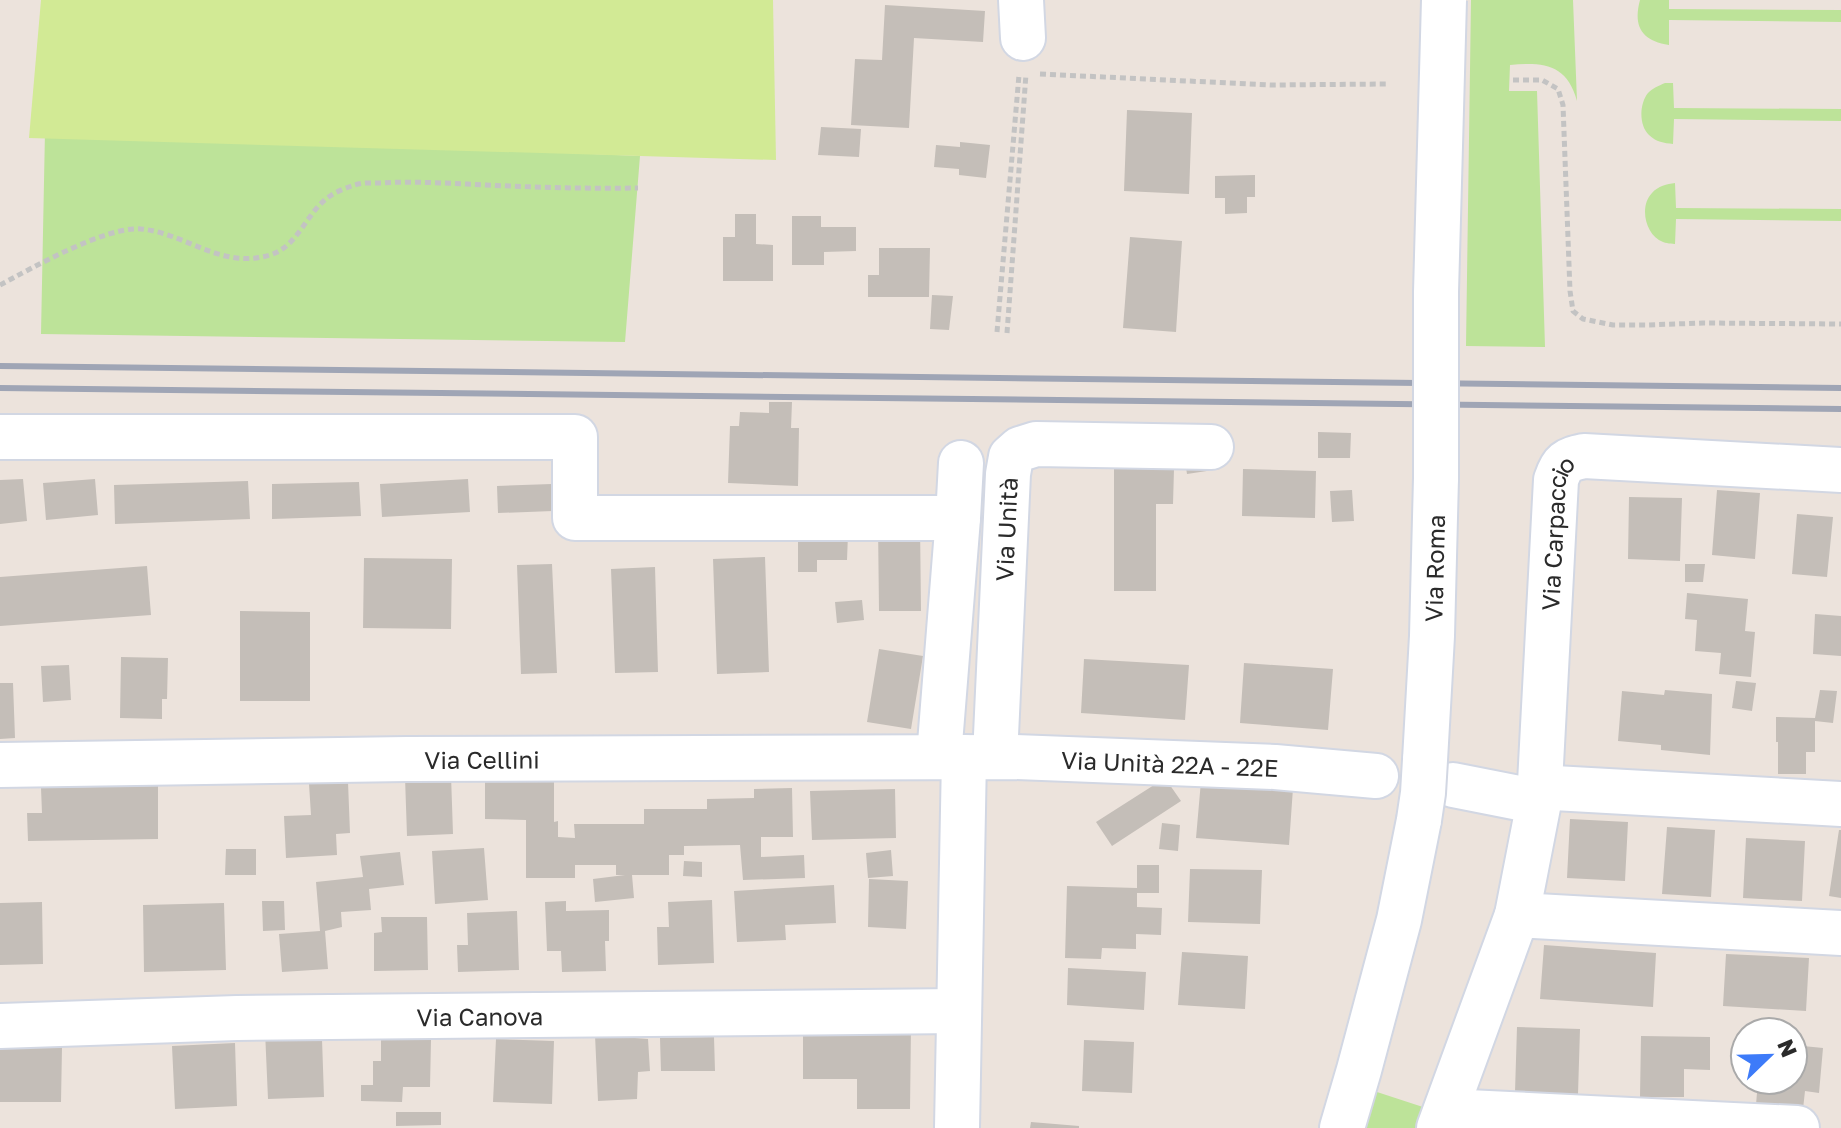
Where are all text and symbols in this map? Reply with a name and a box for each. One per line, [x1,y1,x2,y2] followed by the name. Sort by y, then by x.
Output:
[1535,448,1580,611] street label: Via Carpaccio
[989,477,1022,582] street label: Via Unità
[1418,514,1450,622] street label: Via Roma
[424,744,540,773] street label: Via Cellini
[1061,744,1279,782] street label: Via Unità 22A - 22E
[416,1001,543,1031] street label: Via Canova
[1729,1016,1809,1096] north arrow
[1772,1035,1804,1061] text: N

